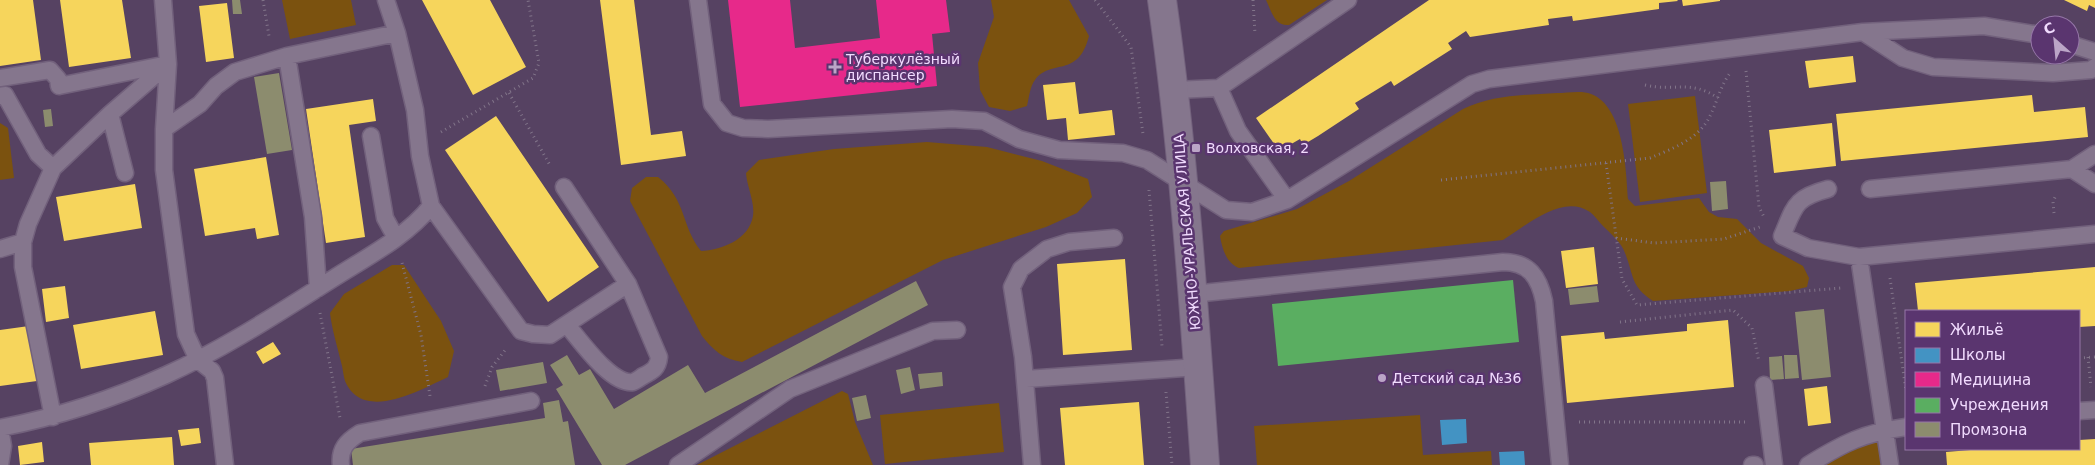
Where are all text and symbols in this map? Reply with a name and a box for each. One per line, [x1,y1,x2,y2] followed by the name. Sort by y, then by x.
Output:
[2030,15,2080,65] north arrow
[2041,19,2057,38] text: С
[845,51,960,83] place label: Туберкулёзный диспансер
[828,60,842,74] marker: Туберкулёзный диспансер
[1170,133,1204,331] street label: ЮЖНО-УРАЛЬСКАЯ УЛИЦА
[1206,140,1309,156] place label: Волховская, 2
[1190,142,1202,154] marker: Волховская, 2
[1905,310,2080,450] legend
[1950,321,2004,339] text: Жильё
[1950,346,2006,364] text: Школы
[1392,370,1521,386] place label: Детский сад №36
[1950,371,2031,389] text: Медицина
[1376,372,1388,384] marker: Детский сад №36
[1950,396,2048,414] text: Учреждения
[1950,421,2027,439] text: Промзона

